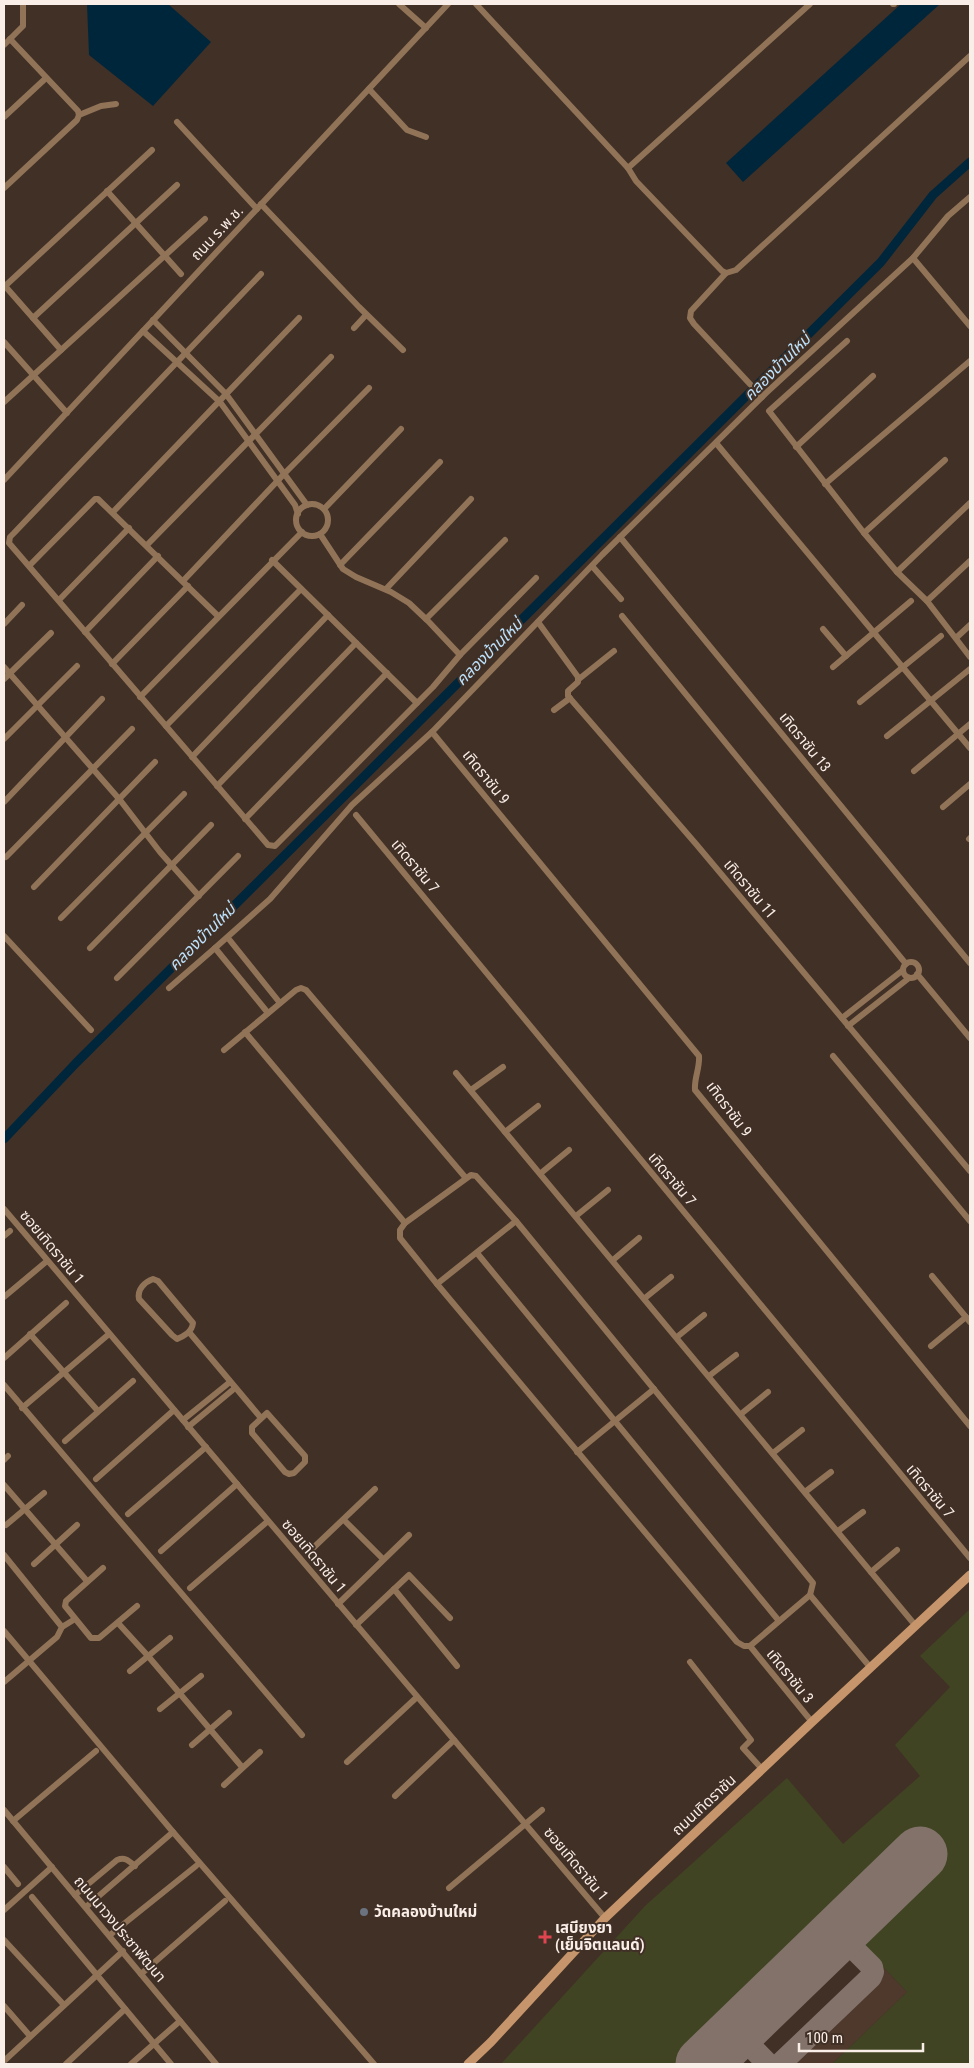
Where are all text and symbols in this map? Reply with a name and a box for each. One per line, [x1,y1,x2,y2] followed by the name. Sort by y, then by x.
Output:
[187,202,247,264] street label: ถนน ร.พ.ช.
[740,328,816,404] water label: คลองบ้านใหม่
[452,613,528,689] water label: คลองบ้านใหม่
[775,708,835,776] street label: เทิดราชัน 13
[459,746,513,808] street label: เทิดราชัน 9
[387,836,443,896] street label: เทิดราชัน 7
[720,856,780,922] street label: เทิดราชัน 11
[165,898,241,974] water label: คลองบ้านใหม่
[702,1078,756,1140] street label: เทิดราชัน 9
[644,1149,700,1209] street label: เทิดราชัน 7
[16,1207,88,1287] street label: ซอยเทิดราชัน 1
[902,1461,958,1521] street label: เทิดราชัน 7
[278,1516,350,1596] street label: ซอยเทิดราชัน 1
[763,1645,817,1707] street label: เทิดราชัน 3
[668,1771,740,1839] street label: ถนนเทิดราชัน
[540,1824,612,1904] street label: ซอยเทิดราชัน 1
[70,1872,170,1986] street label: ถนนนาวงประชาพัฒนา
[374,1903,477,1921] place label: วัดคลองบ้านใหม่
[358,1906,370,1918] marker: วัดคลองบ้านใหม่
[555,1919,645,1954] place label: เสบียงยา (เย็นจิตแลนด์)
[539,1931,551,1943] marker: เสบียงยา (เย็นจิตแลนด์)
[799,2020,923,2052] scale bar
[806,2029,843,2047] text: 100 m

